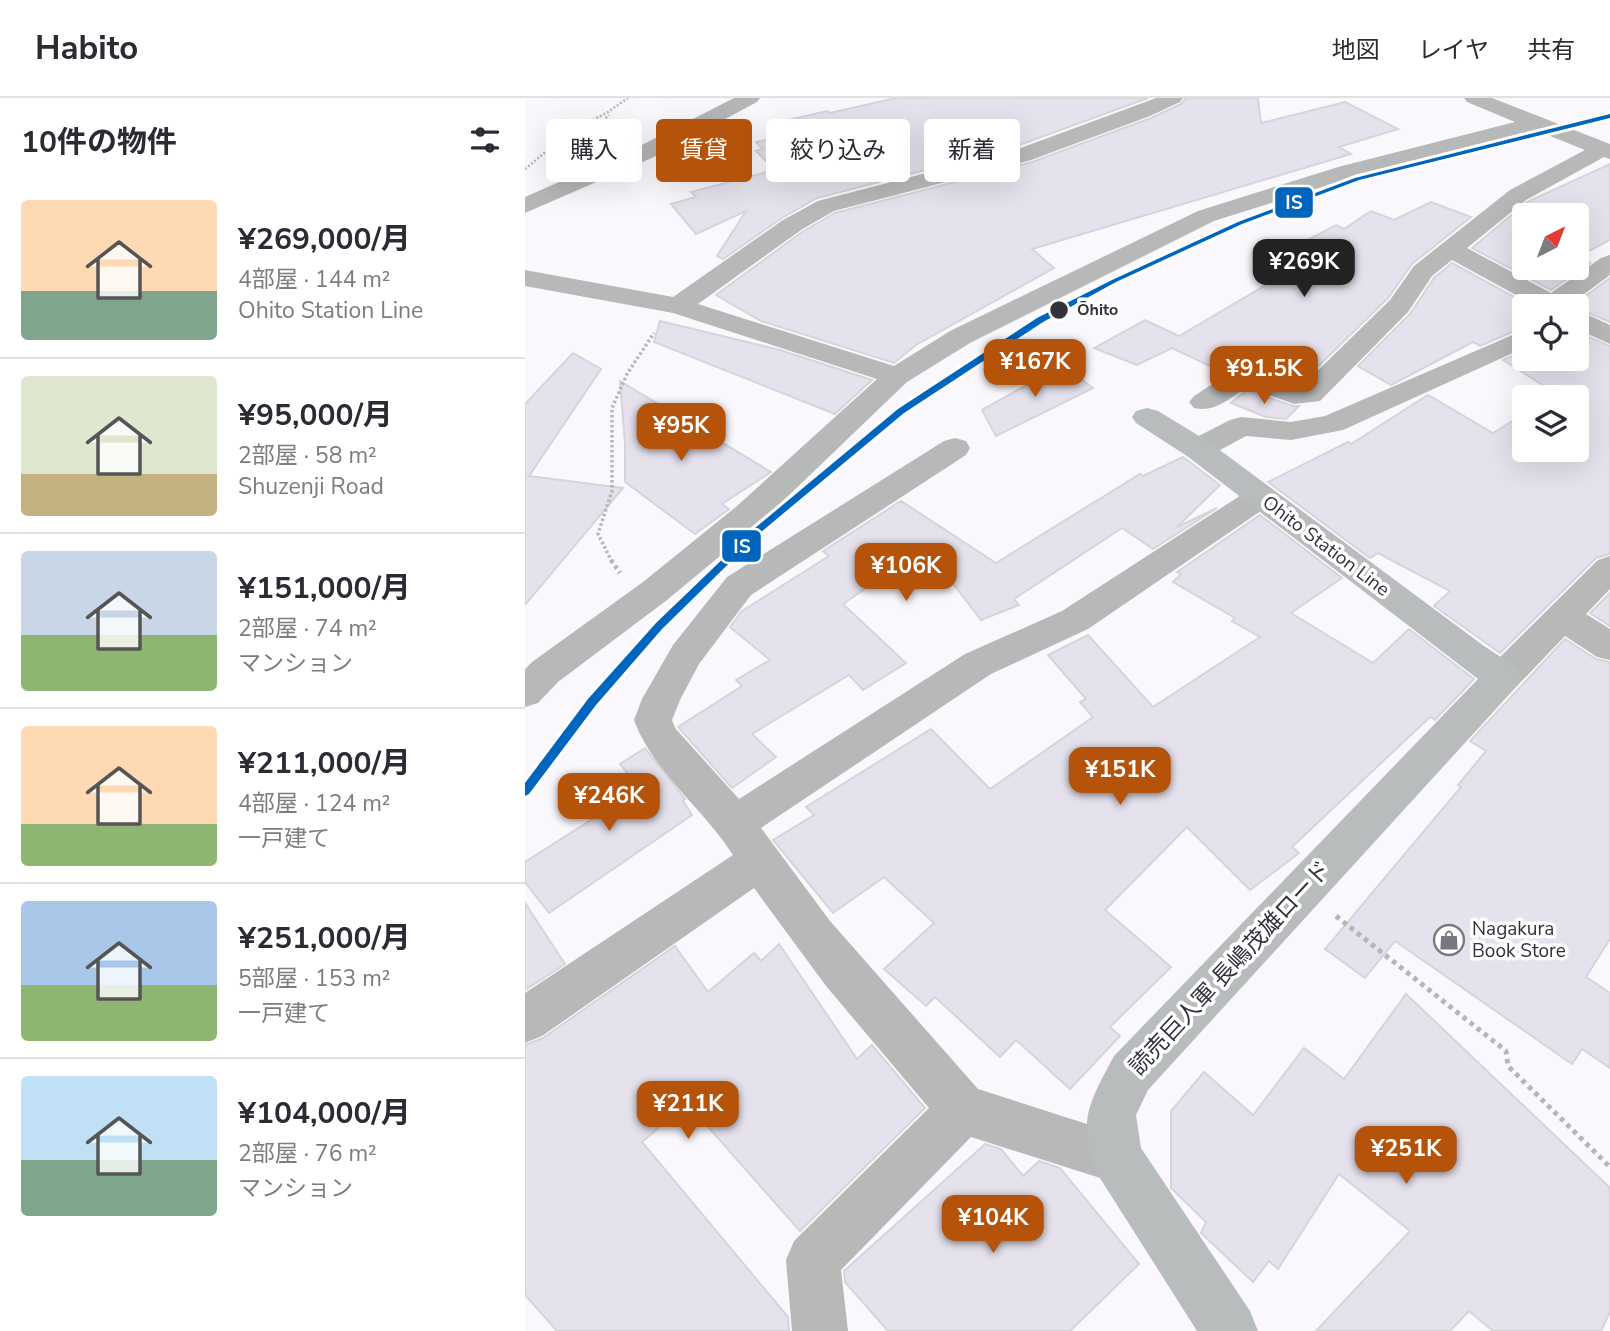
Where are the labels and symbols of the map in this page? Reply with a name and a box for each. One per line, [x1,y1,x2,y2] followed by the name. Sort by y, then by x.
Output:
[1274,186,1314,219] line badge: IS
[1285,190,1303,216] text: IS
[1512,203,1589,280] north arrow
[1255,240,1353,299] pin: ¥269K
[1048,299,1070,321] marker: Ōhito
[1077,299,1118,321] place label: Ōhito
[986,340,1084,399] pin: ¥167K
[1207,346,1321,406] pin: ¥91.5K
[640,404,722,463] pin: ¥95K
[1257,490,1395,602] street label: Ohito Station Line
[721,529,762,563] line badge: IS
[733,534,751,560] text: IS
[857,544,955,603] pin: ¥106K
[1071,748,1169,807] pin: ¥151K
[560,774,658,833] pin: ¥246K
[1123,854,1337,1082] street label: 読売巨人軍 長嶋茂雄ロード
[1472,916,1566,964] place label: Nagakura Book Store
[1432,923,1466,957] shop icon: Nagakura Book Store
[639,1082,737,1141] pin: ¥211K
[1357,1126,1455,1186] pin: ¥251K
[944,1196,1042,1255] pin: ¥104K

